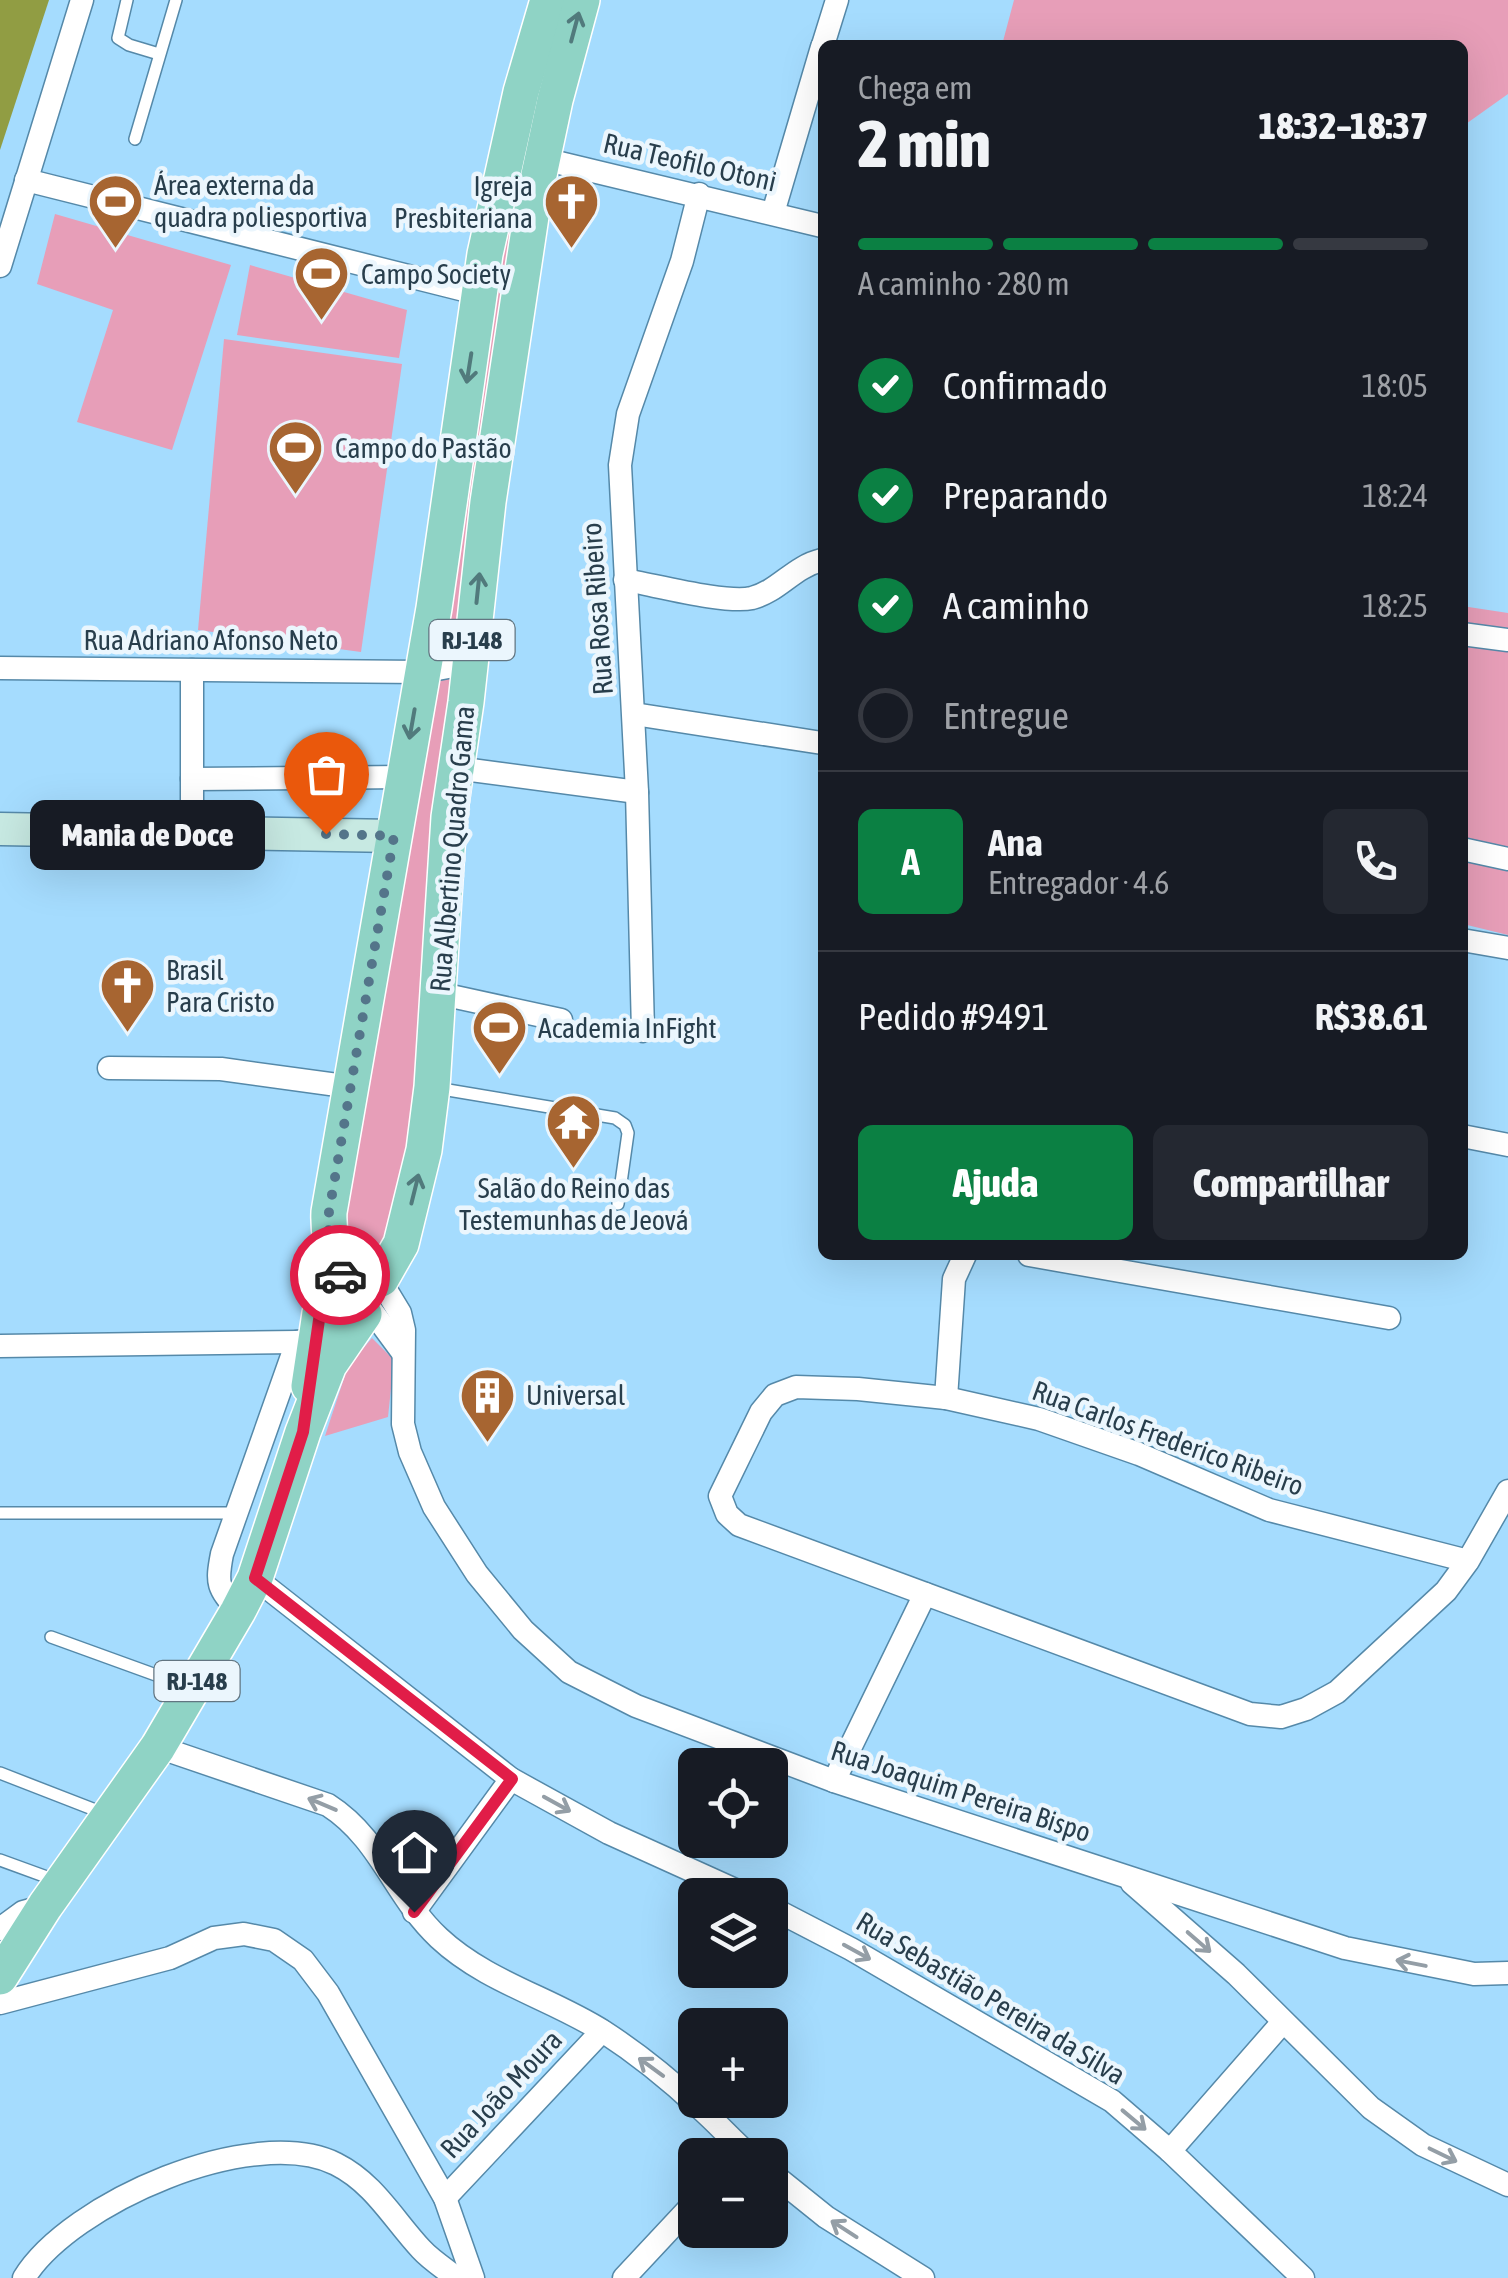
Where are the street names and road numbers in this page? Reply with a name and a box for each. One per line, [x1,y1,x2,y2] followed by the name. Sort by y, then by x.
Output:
[600,127,780,197] street label: Rua Teofilo Otoni
[575,522,619,696] street label: Rua Rosa Ribeiro
[430,620,514,660] road number: RJ-148
[84,624,338,656] street label: Rua Adriano Afonso Neto
[424,705,480,993] street label: Rua Albertino Quadro Gama
[1028,1374,1308,1502] street label: Rua Carlos Frederico Ribeiro
[154,1661,240,1701] road number: RJ-148
[827,1734,1095,1848] street label: Rua Joaquim Pereira Bispo
[851,1905,1131,2091] street label: Rua Sebastião Pereira da Silva
[434,2024,568,2164] street label: Rua João Moura

